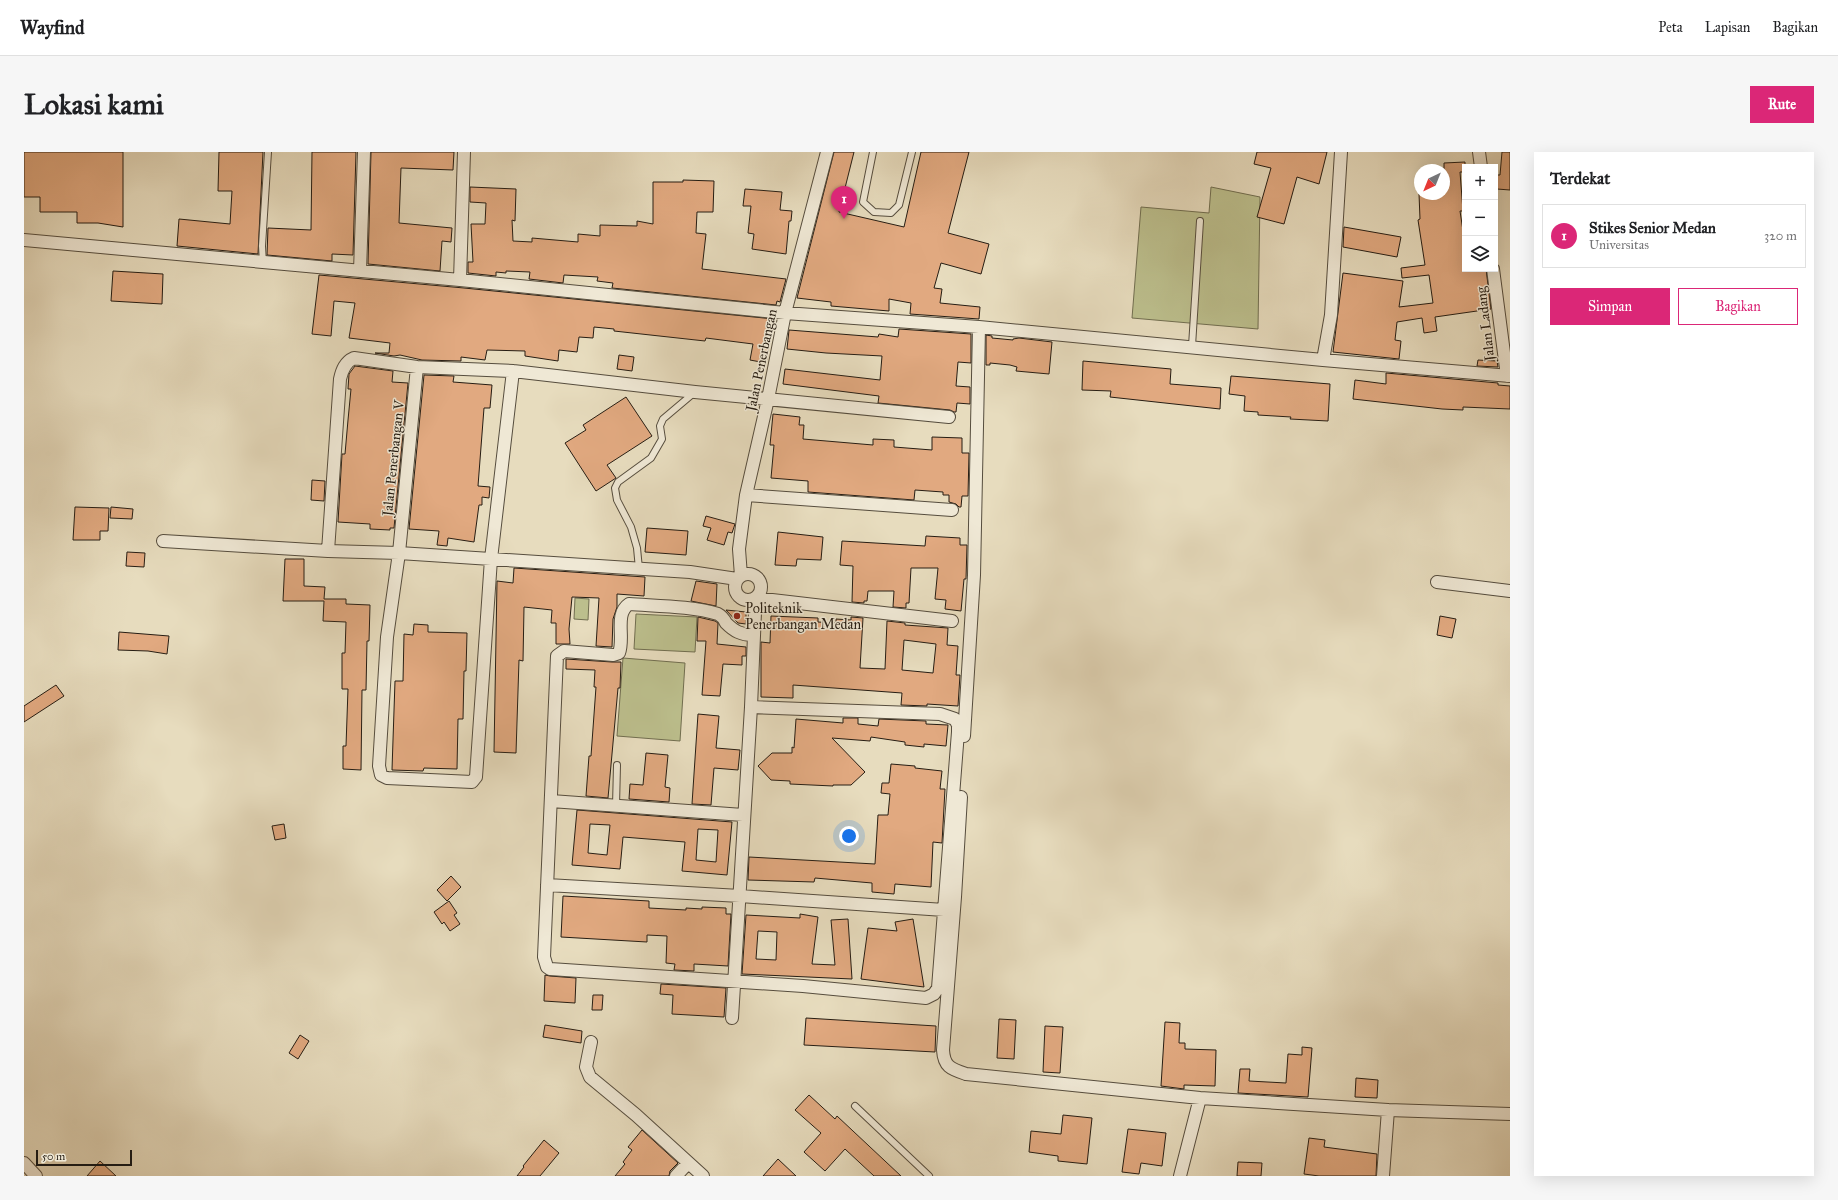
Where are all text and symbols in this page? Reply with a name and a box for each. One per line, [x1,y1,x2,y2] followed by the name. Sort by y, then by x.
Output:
[20,16,85,39] text: Wayfind
[1658,19,1683,36] text: Peta
[1705,19,1750,36] text: Lapisan
[1772,19,1818,36] text: Bagikan
[1750,86,1814,123] button: Rute
[24,87,164,122] text: Lokasi kami
[1414,164,1450,200] north arrow
[1462,164,1498,272] map controls
[1462,164,1498,200] button: +
[1550,168,1610,189] text: Terdekat
[831,186,857,219] pin: 1
[1462,200,1498,236] button: −
[1589,219,1716,237] text: Stikes Senior Medan
[1561,228,1567,244] text: 1
[1764,228,1797,244] text: 320 m
[1462,236,1498,272] button: layers
[1589,237,1649,253] text: Universitas
[1472,285,1500,364] street label: Jalan Ladang
[1550,288,1670,325] button: Simpan
[1678,288,1798,325] button: Bagikan
[742,307,782,415] street label: Jalan Penerbangan
[379,398,409,519] street label: Jalan Penerbangan V
[745,600,862,633] place label: Politeknik Penerbangan Medan
[732,611,742,621] marker: Politeknik Penerbangan Medan
[839,826,859,846] your location
[36,1148,132,1167] scale bar
[42,1150,65,1163] text: 50 m

